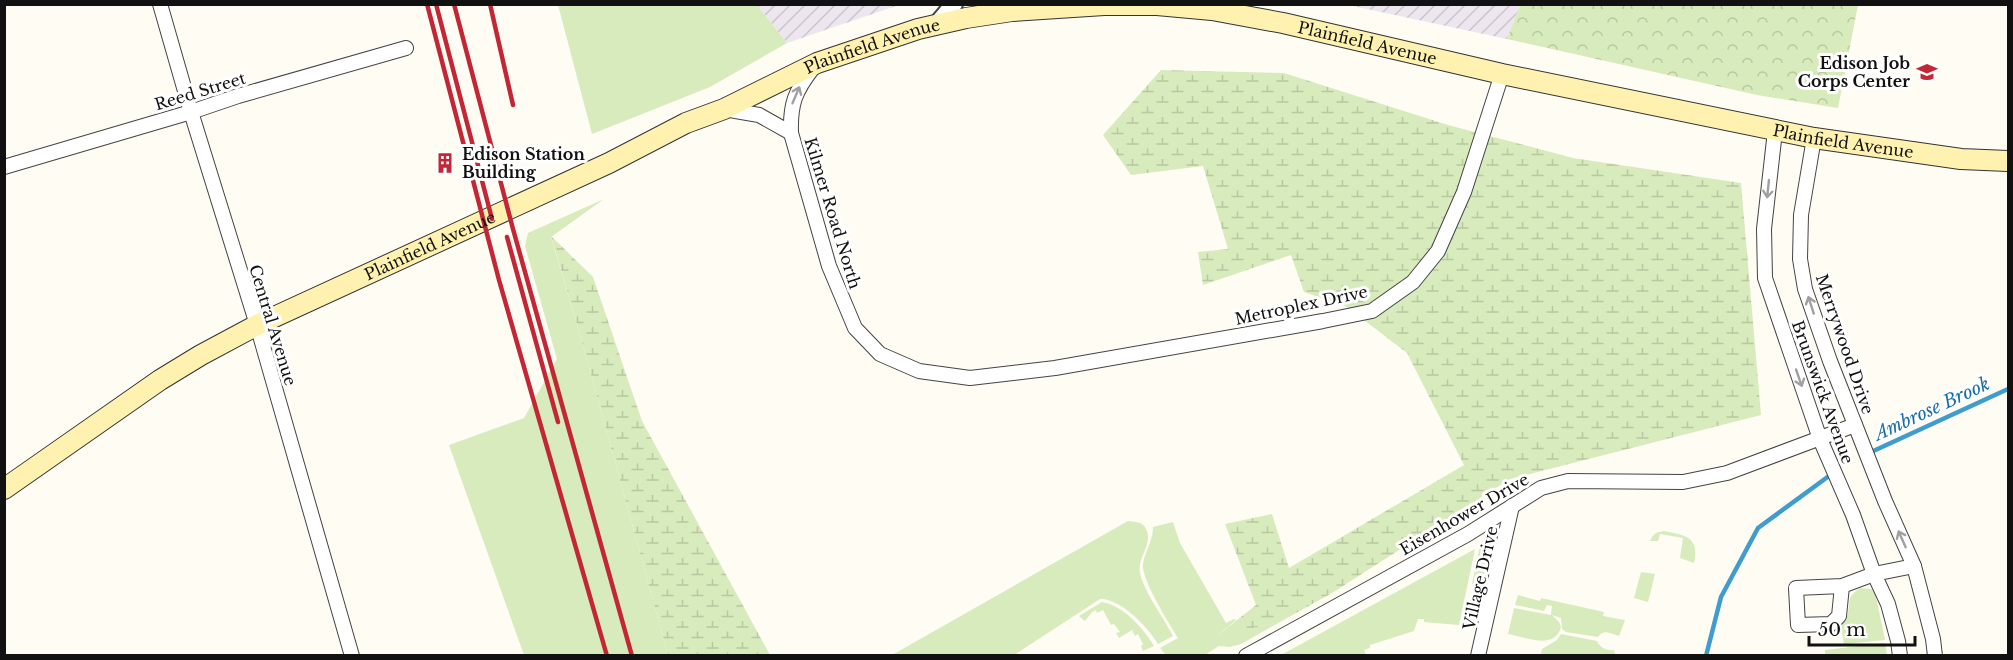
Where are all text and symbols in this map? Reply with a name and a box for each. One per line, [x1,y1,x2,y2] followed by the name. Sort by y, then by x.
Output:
[801,14,942,78] street label: Plainfield Avenue
[1296,17,1439,69] street label: Plainfield Avenue
[1798,53,1910,91] place label: Edison Job Corps Center
[1915,60,1939,84] school or university icon: Edison Job Corps Center
[152,68,248,114] street label: Reed Street
[791,87,802,105] one-way arrow
[1771,120,1915,162] street label: Plainfield Avenue
[800,135,866,291] street label: Kilmer Road North
[462,144,585,182] place label: Edison Station Building
[433,151,457,175] building icon: Edison Station Building
[1763,178,1774,198] one-way arrow
[361,207,498,284] street label: Plainfield Avenue
[245,262,301,388] street label: Central Avenue
[1812,271,1878,417] street label: Merrywood Drive
[1233,281,1369,329] street label: Metroplex Drive
[1805,296,1816,315] one-way arrow
[1788,318,1858,466] street label: Brunswick Avenue
[1795,368,1806,387] one-way arrow
[1869,373,1993,446] water label: Ambrose Brook
[1396,469,1532,559] street label: Eisenhower Drive
[1458,524,1502,633] street label: Village Drive
[1896,531,1907,549] one-way arrow
[1809,609,1916,647] scale bar
[1818,619,1866,641] text: 50 m

